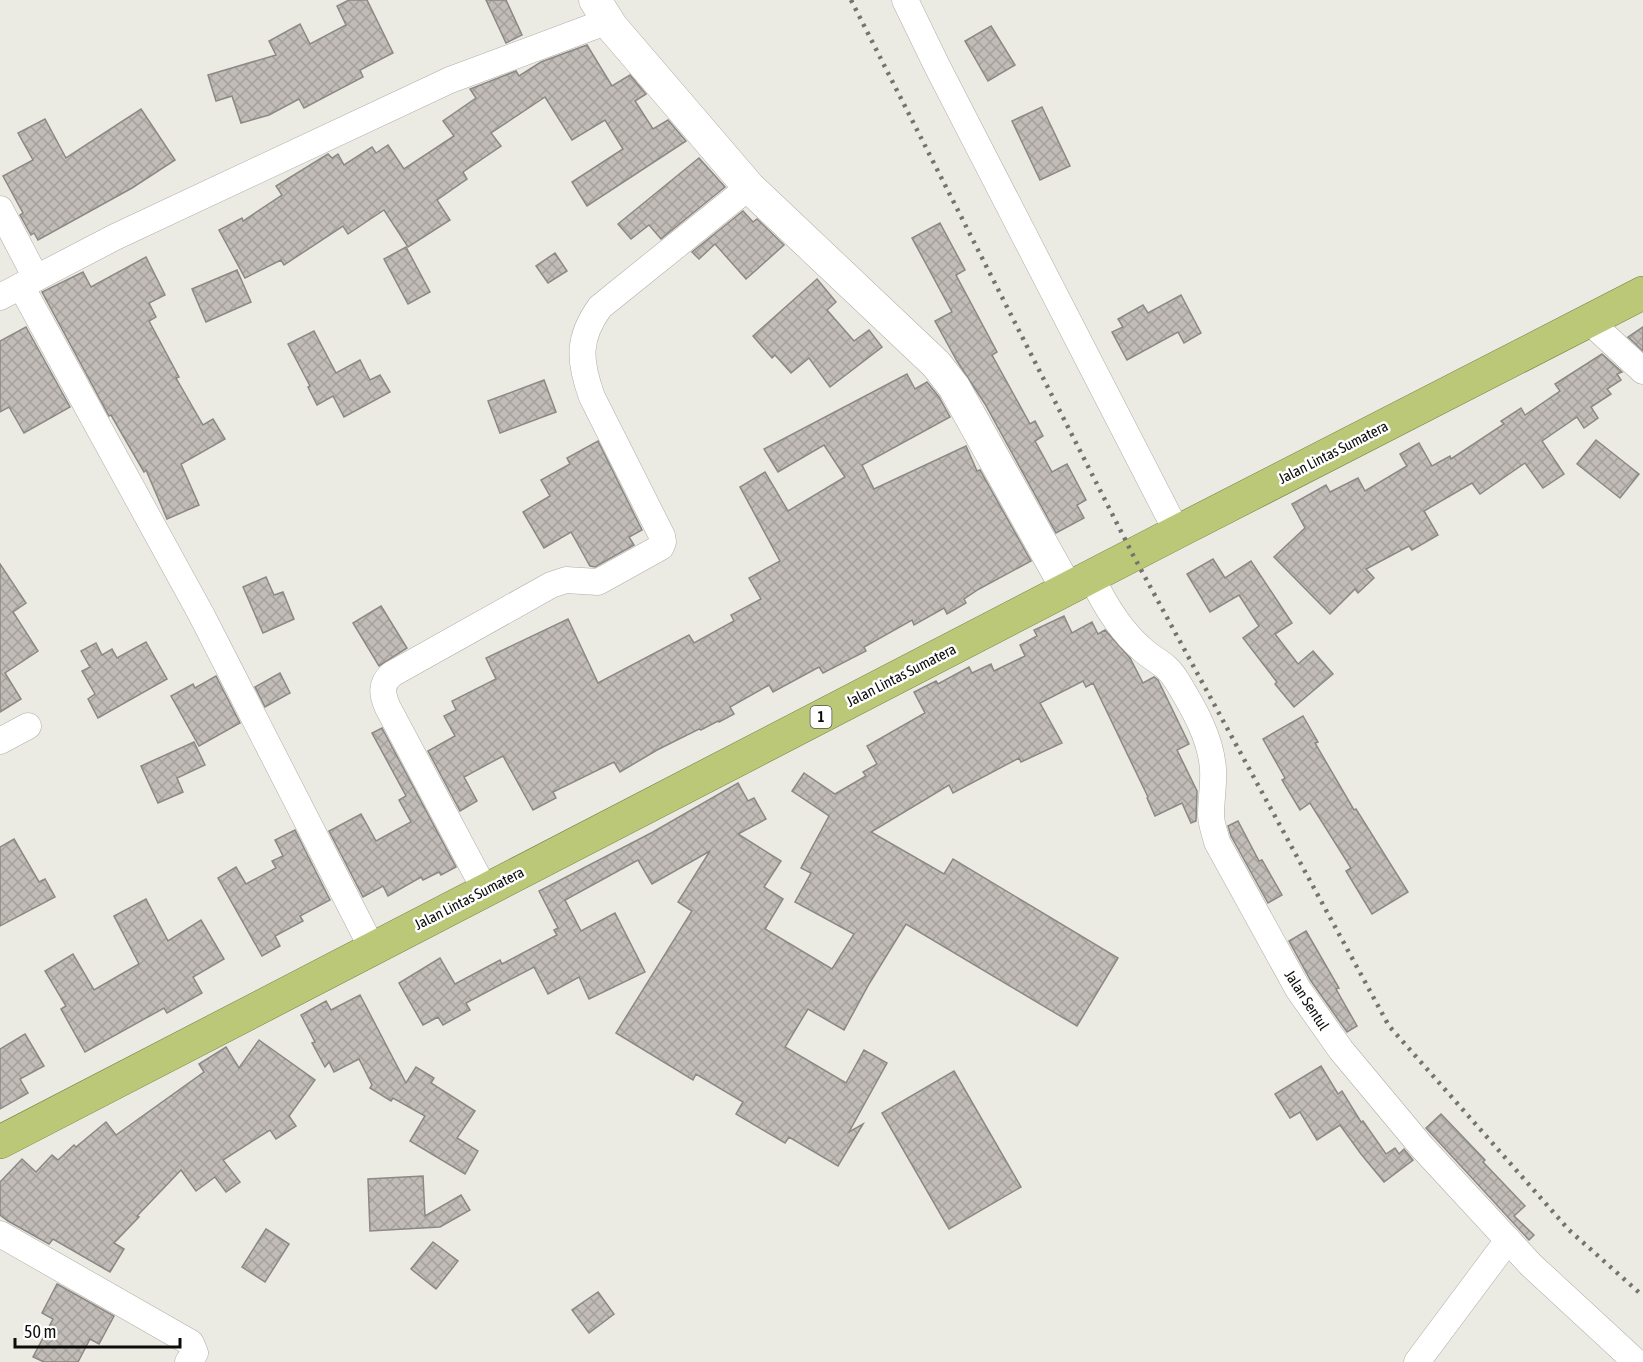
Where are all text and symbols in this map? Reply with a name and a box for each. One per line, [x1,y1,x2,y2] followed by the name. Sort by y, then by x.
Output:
[1275,417,1391,487] street label: Jalan Lintas Sumatera
[843,640,959,710] street label: Jalan Lintas Sumatera
[810,706,832,728] road number: 1
[411,863,527,933] street label: Jalan Lintas Sumatera
[1281,967,1333,1033] street label: Jalan Sentul
[15,1311,180,1349] scale bar
[24,1321,56,1342] text: 50 m

